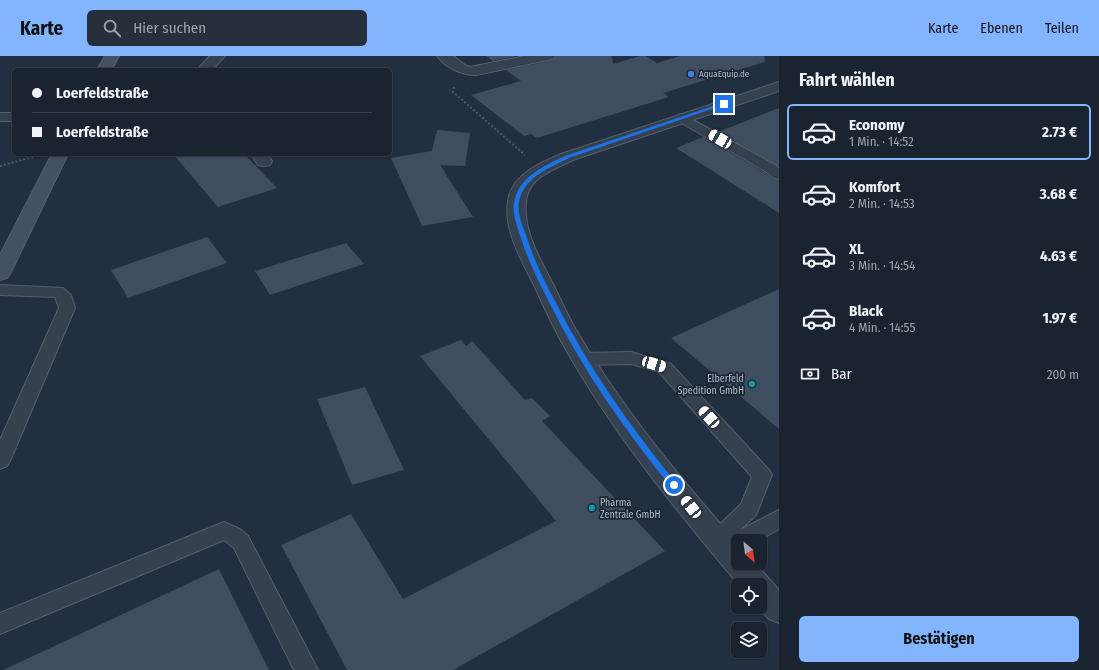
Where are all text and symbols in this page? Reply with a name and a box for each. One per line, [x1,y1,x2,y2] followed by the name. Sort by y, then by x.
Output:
[87,10,367,46] search box
[20,17,63,40] text: Karte
[101,17,123,39] icon: search
[133,19,206,37] text: Hier suchen
[928,20,958,37] text: Karte
[980,20,1023,37] text: Ebenen
[1045,20,1079,37] text: Teilen
[686,69,696,79] marker: AquaEquip.de
[699,69,750,79] place label: AquaEquip.de
[799,69,895,91] text: Fahrt wählen
[56,84,149,102] text: Loerfeldstraße
[715,95,733,113] route end
[801,114,837,150] icon: car
[849,116,904,134] text: Economy
[56,123,149,141] text: Loerfeldstraße
[1042,123,1077,141] text: 2.73 €
[707,128,733,150] car
[849,134,914,149] text: 1 Min. · 14:52
[801,176,837,212] icon: car
[849,178,900,196] text: Komfort
[1040,185,1077,203] text: 3.68 €
[849,196,915,211] text: 2 Min. · 14:53
[801,238,837,274] icon: car
[849,240,864,258] text: XL
[1040,247,1077,265] text: 4.63 €
[849,258,915,273] text: 3 Min. · 14:54
[801,300,837,336] icon: car
[849,302,883,320] text: Black
[1042,309,1077,327] text: 1.97 €
[849,320,915,335] text: 4 Min. · 14:55
[641,355,667,373] car
[799,363,821,385] icon: cash
[831,365,852,383] text: Bar
[1047,367,1079,382] text: 200 m
[677,373,744,397] place label: Elberfeld Spedition GmbH
[747,379,757,389] marker: Elberfeld Spedition GmbH
[697,404,721,430] car
[665,476,683,494] route start
[679,494,703,520] car
[600,497,661,521] place label: Pharma Zentrale GmbH
[587,503,597,513] marker: Pharma Zentrale GmbH
[731,534,767,570] north arrow
[731,534,767,658] map controls
[731,578,767,614] button: locate
[799,616,1079,662] button: Bestätigen
[731,622,767,658] button: layers

